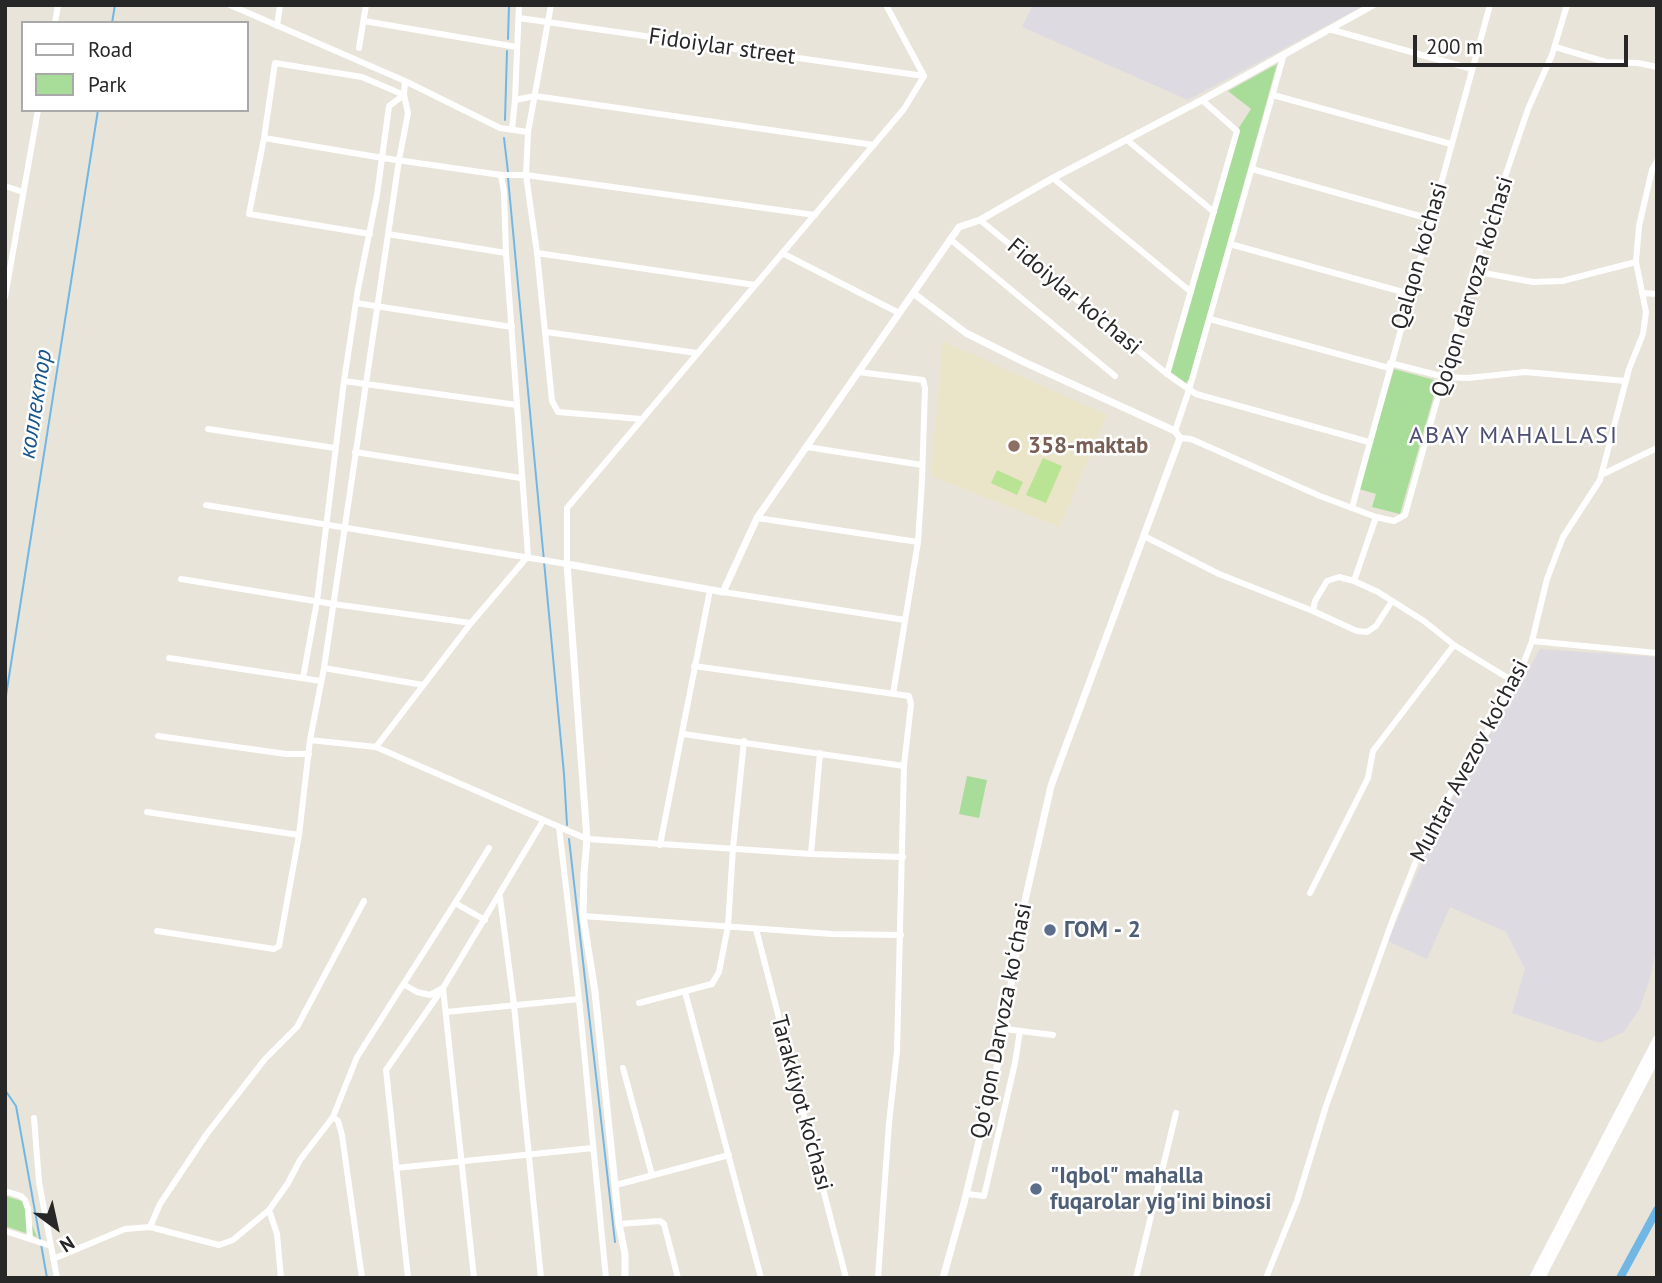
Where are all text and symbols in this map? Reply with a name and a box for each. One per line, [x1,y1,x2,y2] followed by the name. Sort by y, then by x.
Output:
[21,21,248,112] legend
[1417,21,1632,65] scale bar
[647,23,797,71] street label: Fidoiylar street
[1426,33,1483,60] text: 200 m
[88,36,132,63] text: Road
[88,71,127,98] text: Park
[1426,173,1520,401] street label: Qo'qon darvoza ko'chasi
[1386,179,1454,333] street label: Qalqon ko'chasi
[1001,233,1147,361] street label: Fidoiylar ko'chasi
[13,347,59,461] water label: коллектор
[1411,422,1617,450] district label: ABAY MAHALLASI
[1028,432,1148,460] place label: 358-maktab
[1006,438,1022,454] marker: 358-maktab
[1405,655,1535,867] street label: Muhtar Avezov ko'chasi
[966,901,1038,1141] street label: Qoʻqon Darvoza koʻchasi
[1064,916,1141,944] place label: ГОМ - 2
[1042,922,1058,938] marker: ГОМ - 2
[764,1012,838,1194] street label: Tarakkiyot ko'chasi
[1050,1162,1271,1216] place label: "Iqbol" mahalla fuqarolar yig'ini binosi
[1028,1181,1044,1197] marker: "Iqbol" mahalla fuqarolar yig'ini binosi
[21,1192,91,1262] north arrow
[56,1231,79,1258] text: N

